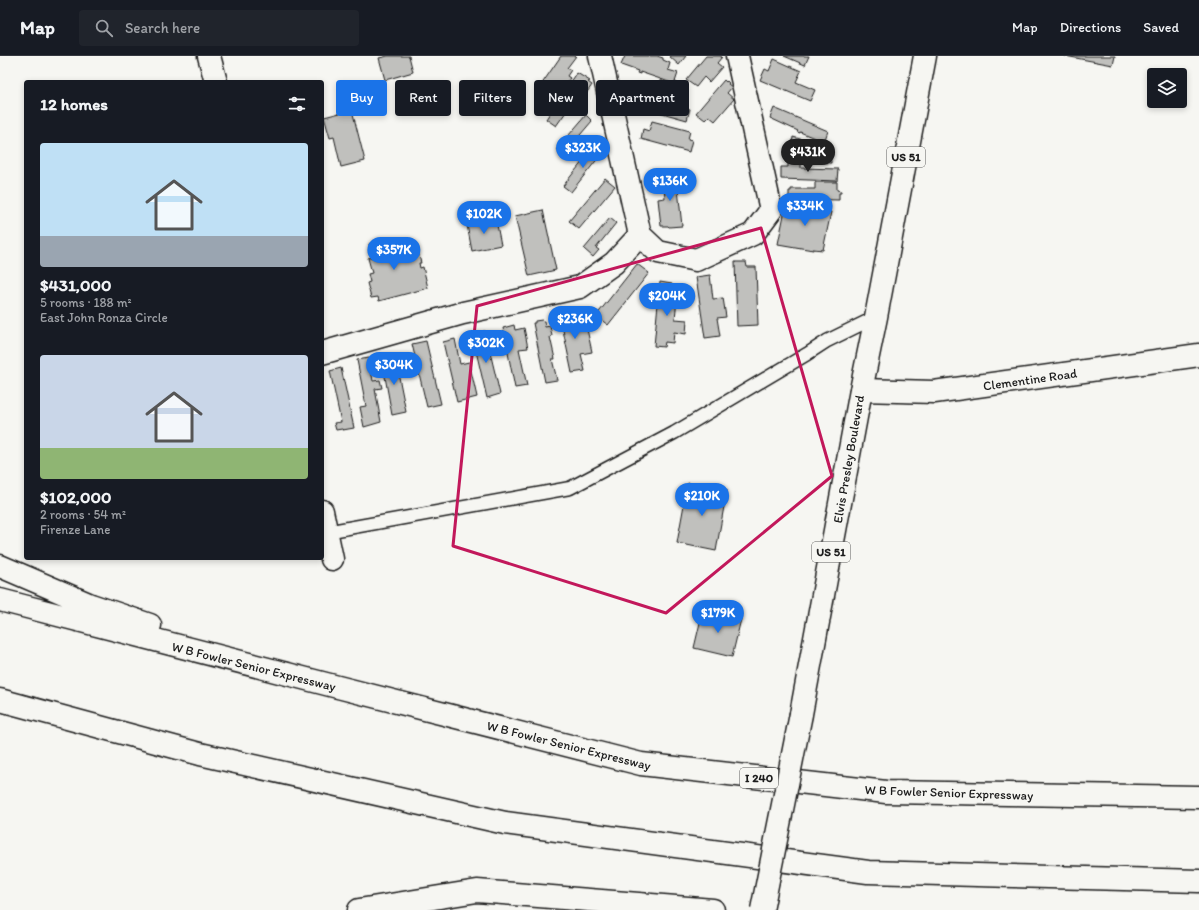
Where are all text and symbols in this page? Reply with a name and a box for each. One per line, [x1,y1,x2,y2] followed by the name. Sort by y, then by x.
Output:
[79,10,359,46] search box
[20,16,55,39] text: Map
[93,17,115,39] icon: search
[125,19,200,37] text: Search here
[1012,19,1038,36] text: Map
[1060,19,1121,36] text: Directions
[1143,19,1179,36] text: Saved
[1147,68,1187,108] map controls
[1147,68,1187,108] button: layers
[336,80,387,116] chip: Buy
[395,80,451,116] chip: Rent
[459,80,526,116] chip: Filters
[534,80,588,116] chip: New
[596,80,689,116] chip: Apartment
[286,93,308,115] icon: filters
[40,94,108,114] text: 12 homes
[555,135,611,169] pin: $323K
[780,139,836,173] pin: $431K
[565,140,601,155] text: $323K
[790,144,826,159] text: $431K
[887,147,925,167] road number: US 51
[642,168,698,202] pin: $136K
[138,169,210,241] icon: home
[653,173,687,188] text: $136K
[777,193,833,227] pin: $334K
[787,198,823,213] text: $334K
[456,201,512,235] pin: $102K
[466,206,502,221] text: $102K
[366,237,422,271] pin: $357K
[376,242,412,257] text: $357K
[40,275,111,295] text: $431,000
[639,283,695,317] pin: $204K
[648,288,686,303] text: $204K
[40,295,132,310] text: 5 rooms · 188 m²
[547,306,603,340] pin: $236K
[40,310,168,325] text: East John Ronza Circle
[557,311,593,326] text: $236K
[458,330,514,364] pin: $302K
[468,335,504,350] text: $302K
[366,352,422,386] pin: $304K
[375,357,413,372] text: $304K
[982,365,1078,394] street label: Clementine Road
[138,381,210,453] icon: home
[830,394,867,524] street label: Elvis Presley Boulevard
[674,483,730,517] pin: $210K
[40,487,111,507] text: $102,000
[684,488,720,503] text: $210K
[40,507,126,522] text: 2 rooms · 54 m²
[40,522,110,537] text: Firenze Lane
[812,542,850,562] road number: US 51
[690,600,746,634] pin: $179K
[701,605,735,620] text: $179K
[170,639,337,694] street label: W B Fowler Senior Expressway
[485,718,652,773] street label: W B Fowler Senior Expressway
[740,768,778,788] road number: I 240
[864,782,1033,803] street label: W B Fowler Senior Expressway

